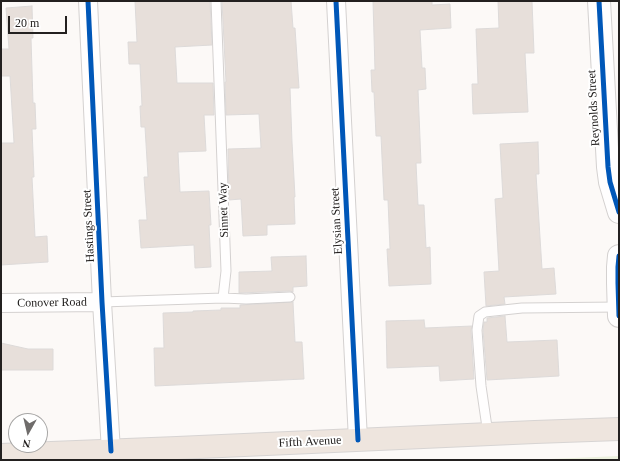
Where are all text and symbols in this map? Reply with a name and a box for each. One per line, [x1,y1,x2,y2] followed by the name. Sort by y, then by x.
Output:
[10,8,69,34] scale bar
[15,16,39,30] text: 20 m
[585,70,603,146] street label: Reynolds Street
[216,182,232,238] street label: Sinnet Way
[328,187,346,255] street label: Elysian Street
[80,189,98,263] street label: Hastings Street
[17,295,87,311] street label: Conover Road
[8,413,48,453] north arrow
[278,433,342,451] street label: Fifth Avenue
[22,437,31,450] text: N

